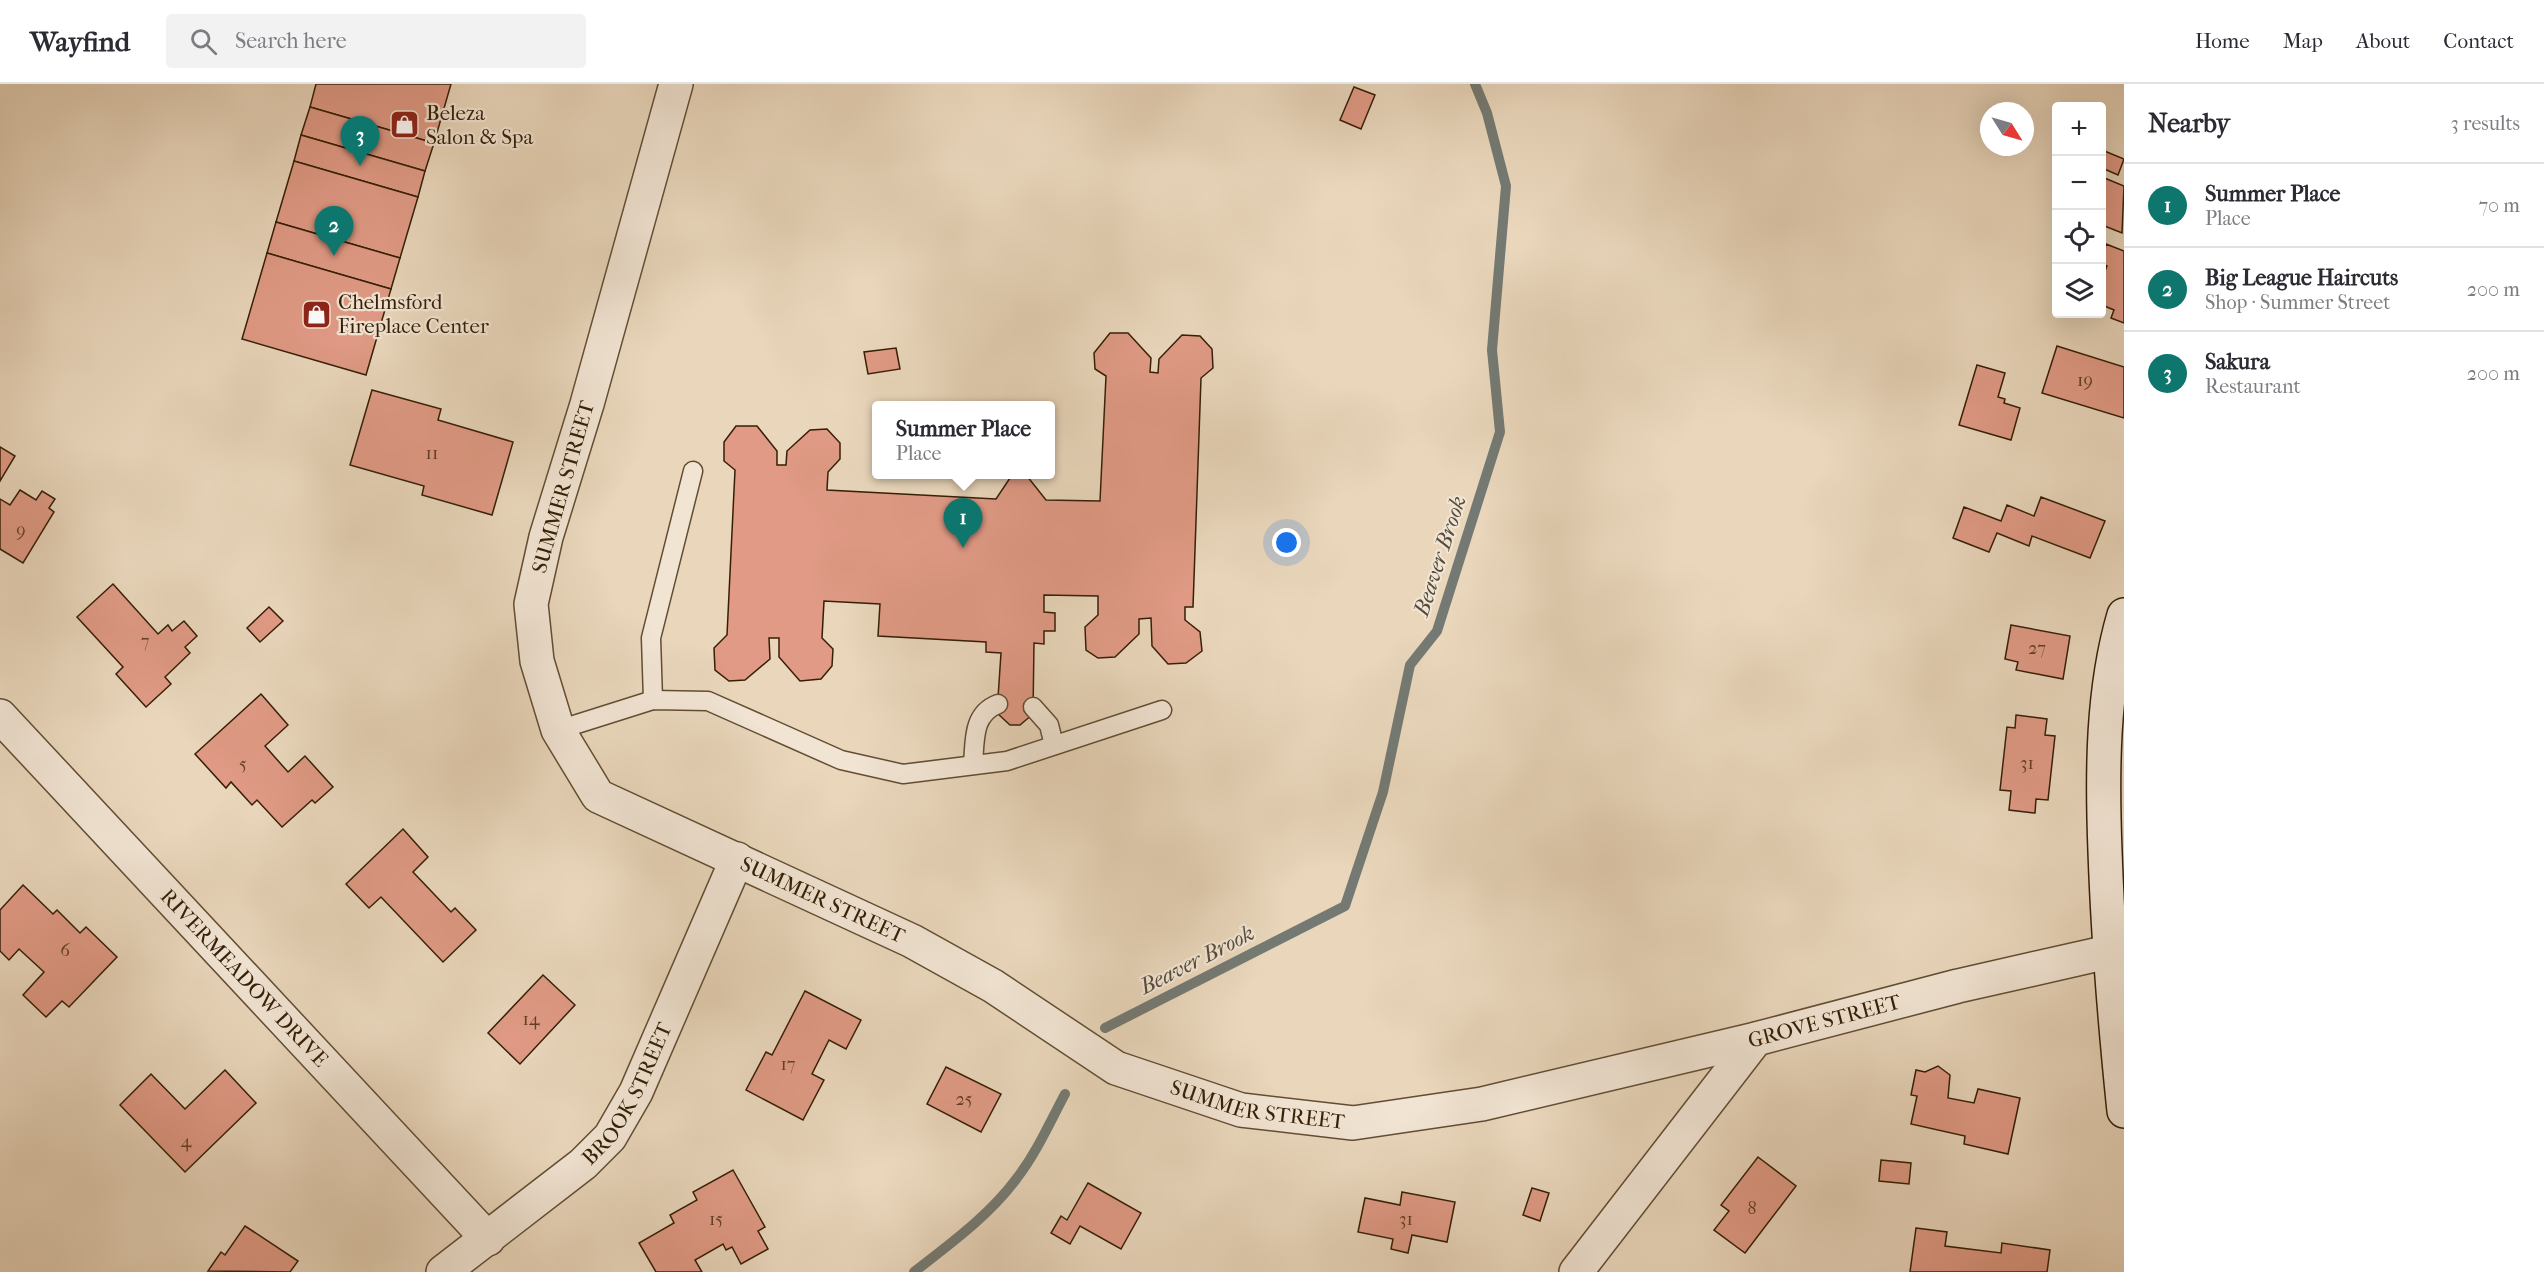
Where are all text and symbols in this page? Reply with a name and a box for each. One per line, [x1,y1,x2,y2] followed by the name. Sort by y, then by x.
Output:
[166,14,586,68] search box
[30,25,130,58] text: Wayfind
[187,25,220,58] icon: search
[235,28,347,54] text: Search here
[2195,29,2250,53] text: Home
[2283,29,2323,53] text: Map
[2356,29,2410,53] text: About
[2443,29,2514,53] text: Contact
[426,101,533,149] place label: Beleza Salon & Spa
[1980,102,2034,156] north arrow
[2052,102,2106,318] map controls
[2052,102,2106,156] button: +
[2148,108,2230,139] text: Nearby
[389,109,421,141] shop icon: Beleza Salon & Spa
[2451,112,2520,135] text: 3 results
[340,116,380,166] pin: 3
[2052,156,2106,210] button: −
[2205,181,2340,207] text: Summer Place
[2164,194,2171,217] text: 1
[2478,194,2520,217] text: 70 m
[314,206,354,256] pin: 2
[2205,207,2251,230] text: Place
[2052,210,2106,264] button: locate
[2052,264,2106,318] button: layers
[2205,265,2398,291] text: Big League Haircuts
[2162,278,2173,301] text: 2
[2467,278,2520,301] text: 200 m
[338,290,489,338] place label: Chelmsford Fireplace Center
[2205,291,2390,314] text: Shop · Summer Street
[301,298,333,330] shop icon: Chelmsford Fireplace Center
[2205,349,2270,375] text: Sakura
[2163,362,2172,385] text: 3
[2467,362,2520,385] text: 200 m
[2077,370,2093,391] house number: 19
[2205,375,2301,398] text: Restaurant
[527,397,599,576] street label: SUMMER STREET
[872,401,1055,479] popup
[896,416,1031,442] text: Summer Place
[896,442,941,465] text: Place
[426,443,438,464] house number: 11
[1408,493,1472,620] water label: Beaver Brook
[944,498,982,548] pin: 1
[16,520,26,541] house number: 9
[1272,528,1301,557] your location
[141,631,150,652] house number: 7
[2028,638,2046,659] house number: 27
[2020,753,2034,774] house number: 31
[239,754,247,775] house number: 5
[737,851,909,948] street label: SUMMER STREET
[156,884,333,1072] street label: RIVERMEADOW DRIVE
[1135,920,1259,1000] water label: Beaver Brook
[60,940,70,961] house number: 6
[1746,989,1904,1053] street label: GROVE STREET
[522,1009,540,1030] house number: 14
[577,1018,677,1170] street label: BROOK STREET
[780,1054,796,1075] house number: 17
[1167,1075,1347,1134] street label: SUMMER STREET
[955,1089,973,1110] house number: 25
[181,1131,192,1152] house number: 4
[1747,1198,1757,1219] house number: 8
[709,1209,723,1230] house number: 15
[1399,1209,1413,1230] house number: 31

